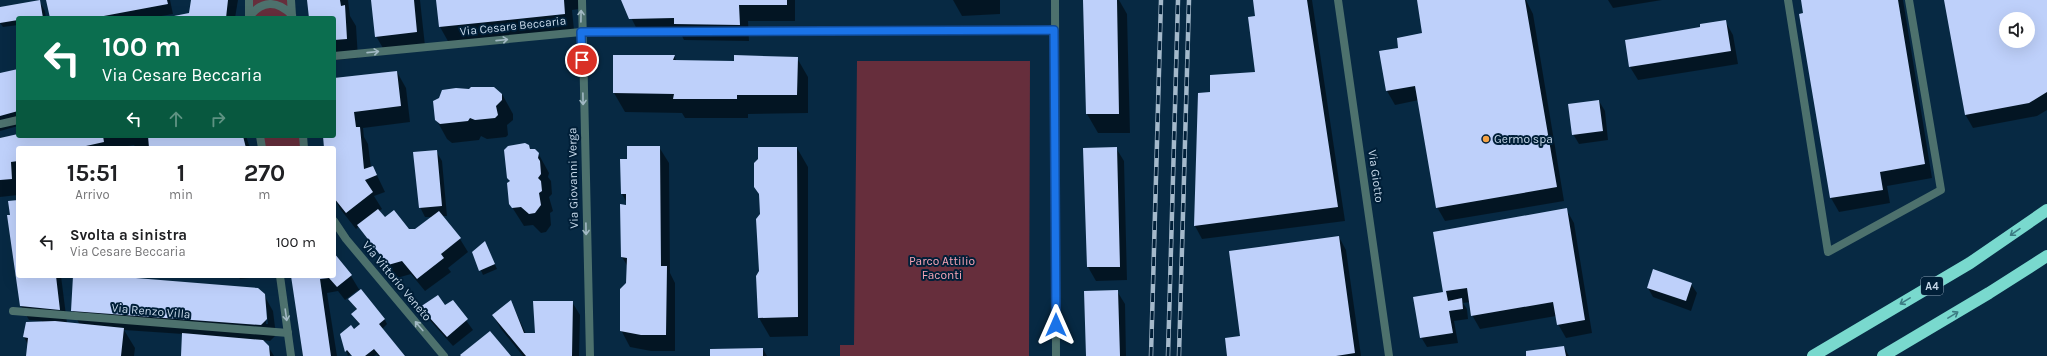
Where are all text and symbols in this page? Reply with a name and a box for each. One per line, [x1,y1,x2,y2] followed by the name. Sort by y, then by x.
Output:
[577,10,585,23] one-way arrow
[1999,12,2035,48] map controls
[1999,12,2035,48] button: sound
[459,13,567,39] street label: Via Cesare Beccaria
[102,30,181,63] text: 100 m
[36,32,88,84] icon: left
[495,36,508,43] one-way arrow
[565,43,599,77] pin
[366,49,379,56] one-way arrow
[571,49,593,71] icon: arrive
[102,64,262,86] text: Via Cesare Beccaria
[579,92,587,105] one-way arrow
[123,108,145,130] icon: left
[165,108,187,130] icon: ahead
[207,108,229,130] icon: right
[565,127,581,229] street label: Via Giovanni Verga
[1494,132,1553,146] place label: Germo spa
[1481,134,1491,144] marker: Germo spa
[1365,149,1387,203] street label: Via Giotto
[67,159,118,187] text: 15:51
[177,159,185,187] text: 1
[244,159,285,187] text: 270
[75,187,110,202] text: Arrivo
[169,187,193,202] text: min
[258,187,271,202] text: m
[583,222,590,235] one-way arrow
[70,226,187,244] text: Svolta a sinistra
[2010,228,2021,236] one-way arrow
[36,231,58,253] icon: left
[276,233,316,251] text: 100 m
[359,238,435,324] street label: Via Vittorio Veneto
[70,244,186,259] text: Via Cesare Beccaria
[909,254,975,282] park label: Parco Attilio Faconti
[1921,277,1943,295] road number: A4
[1899,298,1911,306] one-way arrow
[111,301,191,321] street label: Via Renzo Villa
[1035,304,1077,346] position arrow
[282,308,290,321] one-way arrow
[1947,310,1959,318] one-way arrow
[414,321,423,331] one-way arrow

